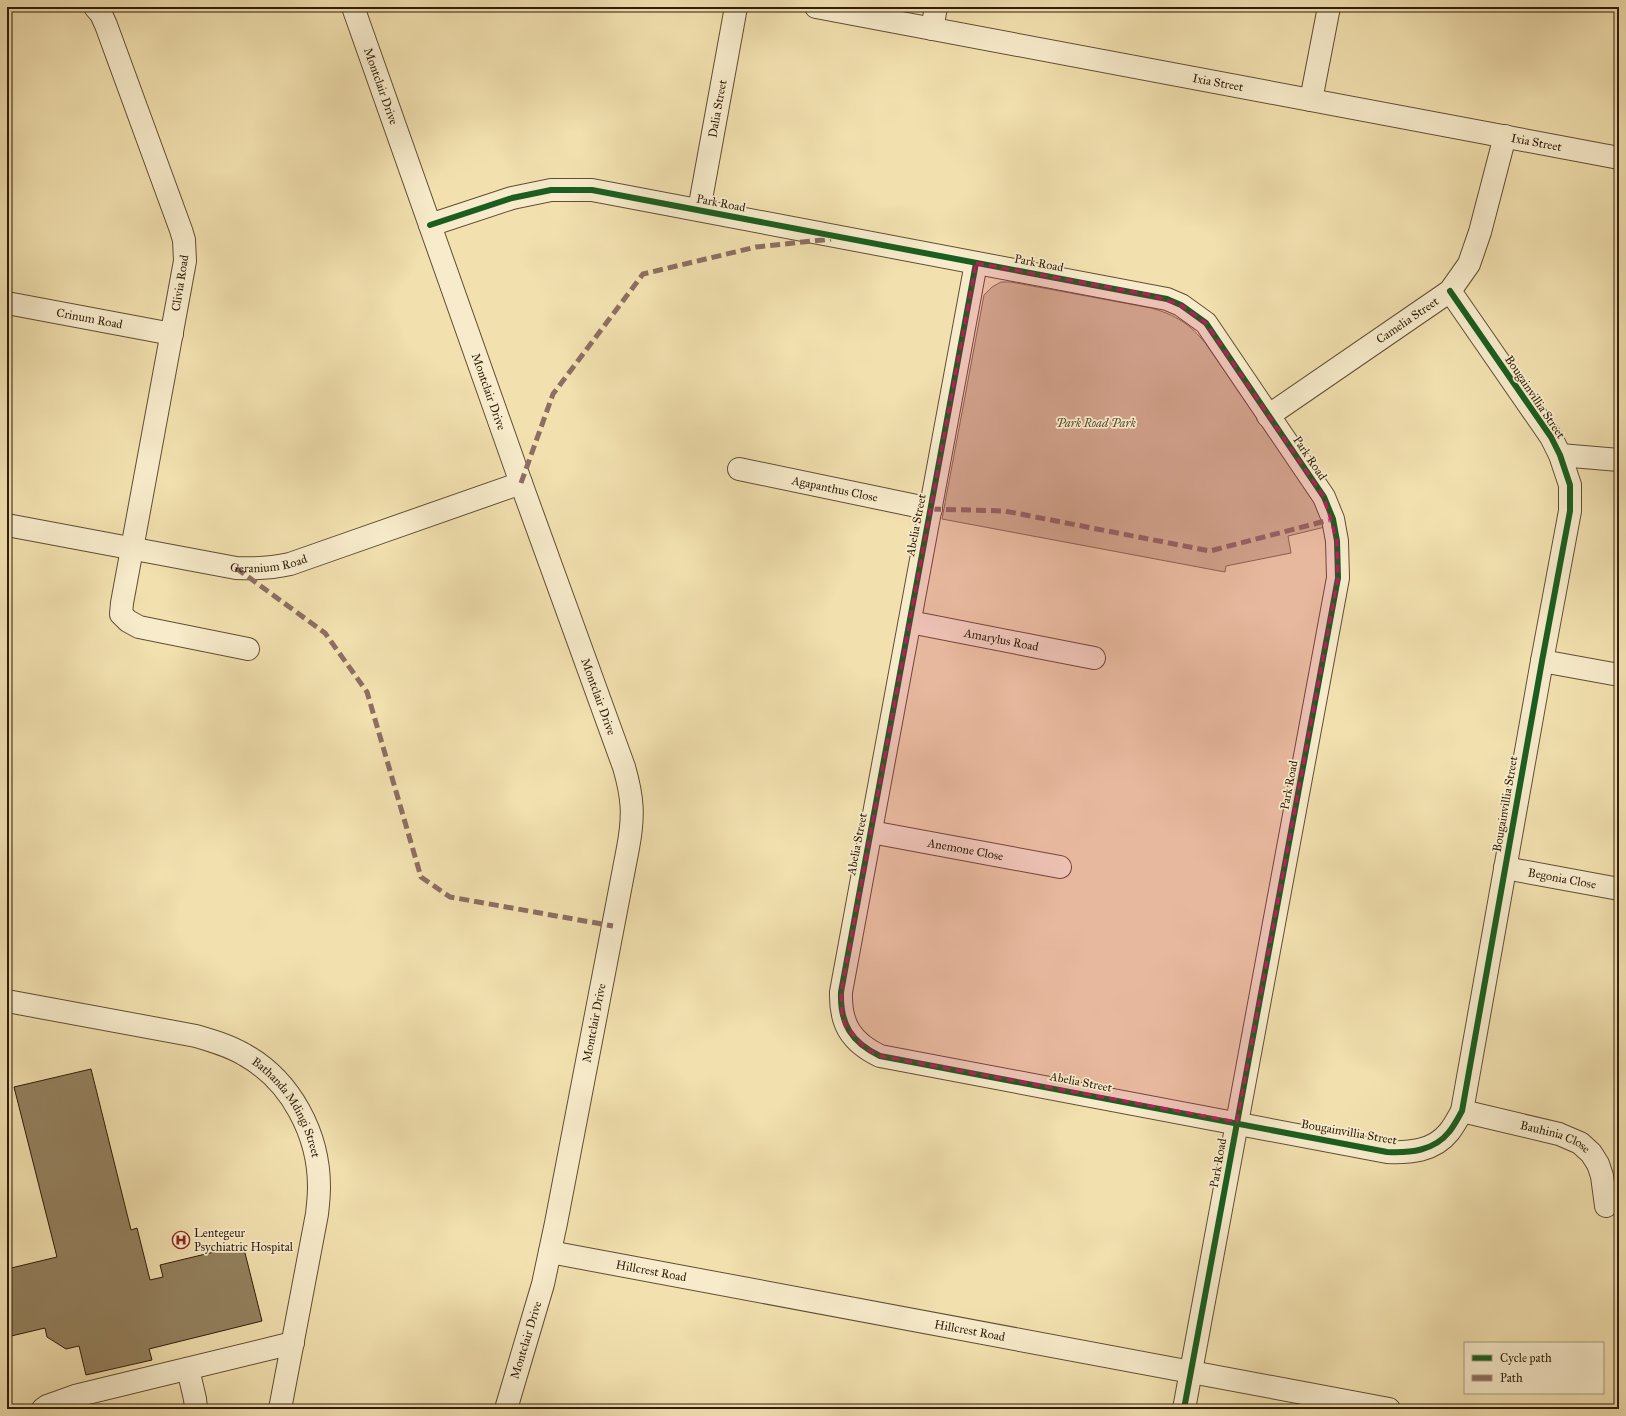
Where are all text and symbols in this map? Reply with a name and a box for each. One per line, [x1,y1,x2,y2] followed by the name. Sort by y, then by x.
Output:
[361,46,401,127] street label: Montclair Drive
[1191,71,1245,94] street label: Ixia Street
[705,78,730,139] street label: Dalia Street
[1510,131,1564,154] street label: Ixia Street
[695,191,747,215] street label: Park Road
[1013,251,1065,275] street label: Park Road
[169,254,191,312] street label: Clivia Road
[1374,294,1442,347] street label: Camelia Street
[55,305,124,332] street label: Crinum Road
[469,351,509,432] street label: Montclair Drive
[1501,353,1568,442] street label: Bougainvillia Street
[1056,416,1137,430] park label: Park Road Park
[1290,433,1330,483] street label: Park Road
[790,473,879,505] street label: Agapanthus Close
[903,492,929,558] street label: Abelia Street
[229,552,309,575] street label: Geranium Road
[962,626,1040,654] street label: Amarylus Road
[578,656,619,737] street label: Montclair Drive
[1490,754,1521,853] street label: Bougainvillia Street
[1277,759,1301,811] street label: Park Road
[844,811,870,877] street label: Abelia Street
[925,835,1004,863] street label: Anemone Close
[1527,865,1597,892] street label: Begonia Close
[579,982,609,1064] street label: Montclair Drive
[249,1054,323,1160] street label: Bathanda Mdingi Street
[1048,1069,1114,1095] street label: Abelia Street
[1300,1117,1399,1148] street label: Bougainvillia Street
[1519,1118,1593,1156] street label: Bauhinia Close
[1207,1137,1229,1189] street label: Park Road
[194,1226,294,1254] place label: Lentegeur Psychiatric Hospital
[171,1230,191,1250] hospital icon: Lentegeur Psychiatric Hospital
[615,1257,688,1284] street label: Hillcrest Road
[508,1299,544,1381] street label: Montclair Drive
[933,1317,1006,1344] street label: Hillcrest Road
[1464,1342,1604,1394] legend
[1500,1351,1552,1365] text: Cycle path
[1500,1371,1523,1385] text: Path

